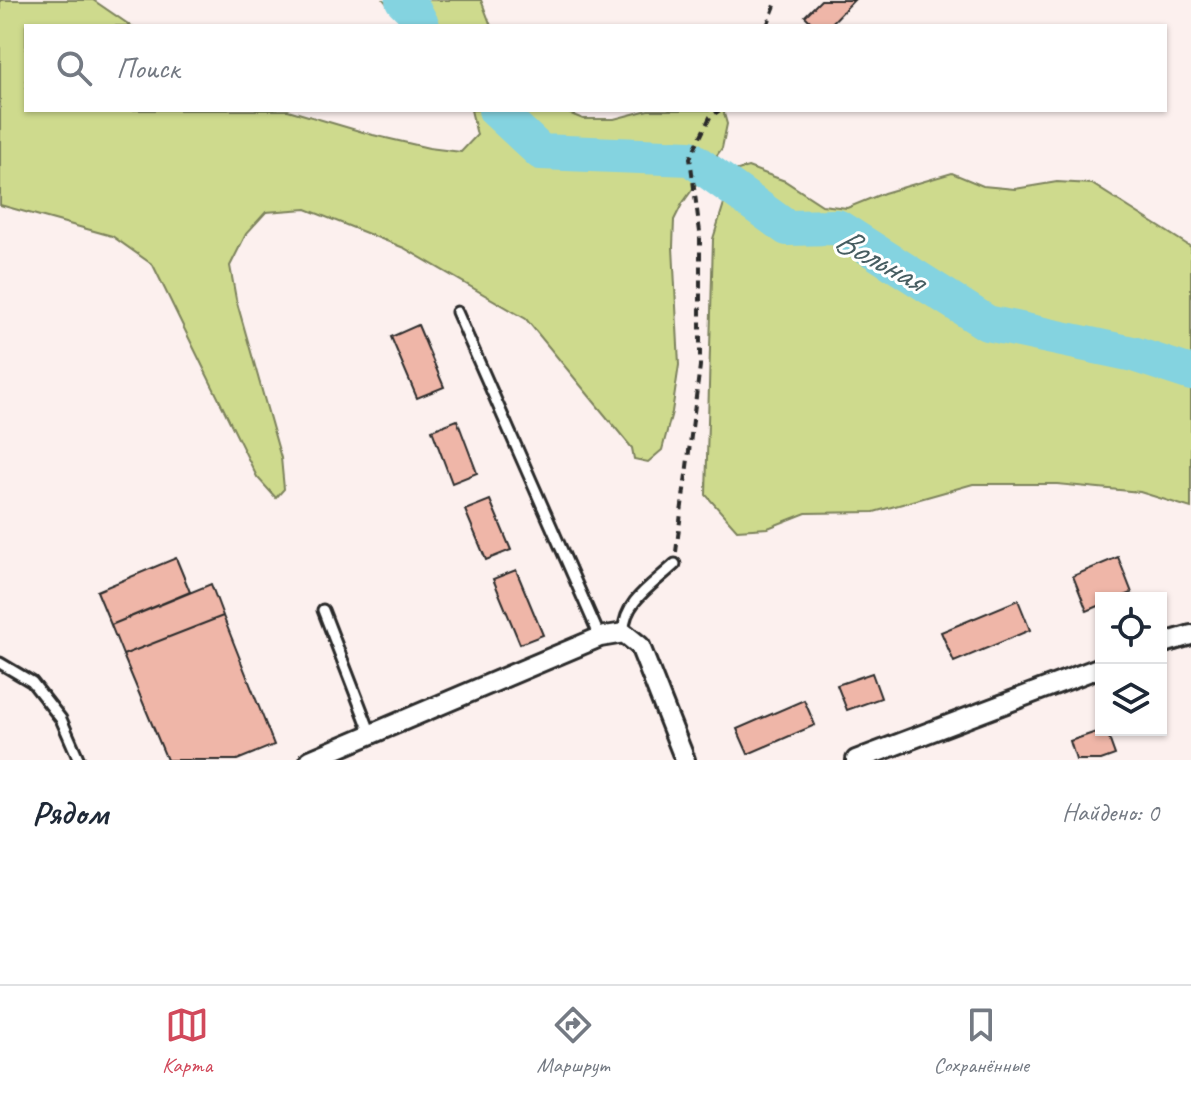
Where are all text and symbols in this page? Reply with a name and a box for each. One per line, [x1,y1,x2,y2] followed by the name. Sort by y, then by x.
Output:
[24,24,1167,112] search box
[52,46,96,90] icon: search
[116,49,179,87] text: Поиск
[827,216,938,305] water label: Вольная
[1095,592,1167,736] map controls
[1095,592,1167,664] button: locate
[1095,664,1167,736] button: layers
[32,791,108,834] text: Рядом
[1062,796,1159,829] text: Найдено: 0
[162,1003,212,1079] tab: Карта
[537,1003,609,1079] tab: Маршрут
[933,1003,1029,1079] tab: Сохранённые

